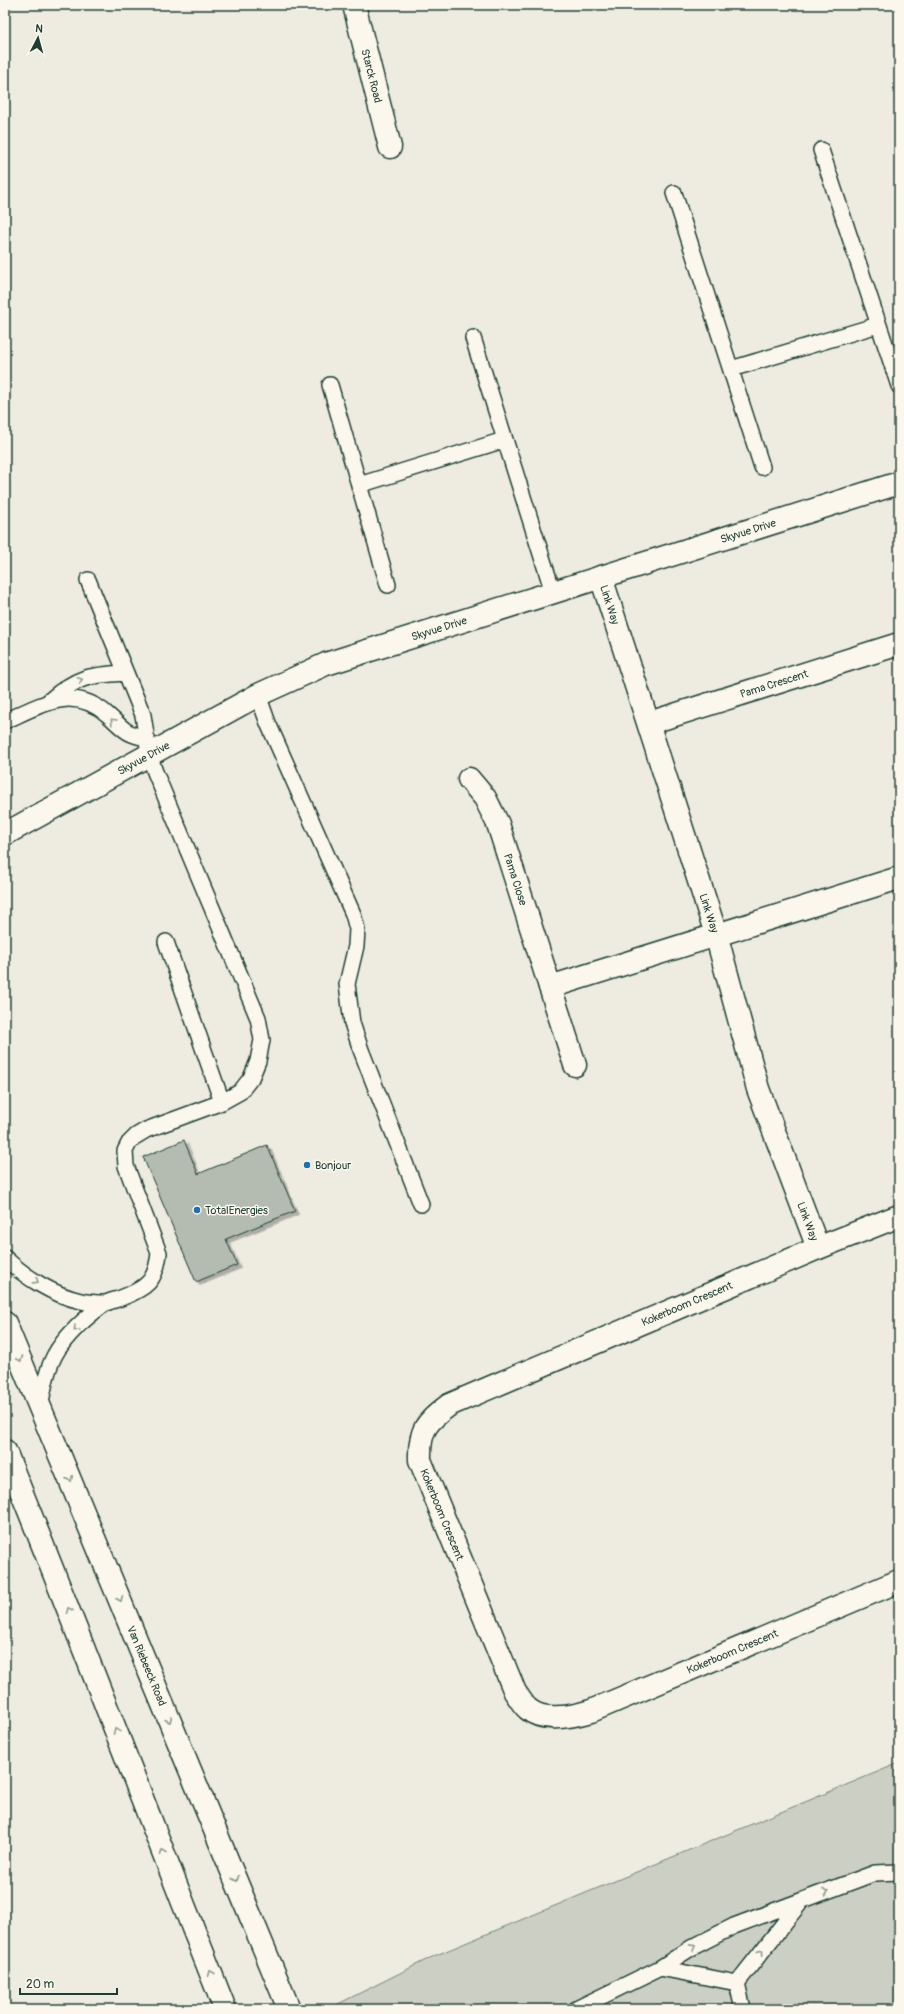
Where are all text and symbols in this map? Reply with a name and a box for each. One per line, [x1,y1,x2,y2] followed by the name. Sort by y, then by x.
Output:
[18,18,58,58] north arrow
[35,22,44,35] text: N
[359,47,385,104] street label: Starck Road
[719,516,778,546] street label: Skyvue Drive
[597,583,622,626] street label: Link Way
[410,613,469,643] street label: Skyvue Drive
[738,667,810,700] street label: Pama Crescent
[76,676,83,684] one-way arrow
[111,718,118,726] one-way arrow
[115,738,172,777] street label: Skyvue Drive
[501,852,530,907] street label: Pama Close
[697,892,722,935] street label: Link Way
[315,1159,351,1172] place label: Bonjour
[302,1160,312,1170] marker: Bonjour
[795,1200,821,1243] street label: Link Way
[205,1204,268,1217] place label: TotalEnergies
[192,1205,202,1215] marker: TotalEnergies
[32,1277,39,1284] one-way arrow
[639,1279,735,1329] street label: Kokerboom Crescent
[73,1324,81,1332] one-way arrow
[15,1355,23,1363] one-way arrow
[418,1467,467,1563] street label: Kokerboom Crescent
[65,1476,73,1483] one-way arrow
[115,1596,123,1603] one-way arrow
[66,1606,74,1614] one-way arrow
[125,1624,169,1708] street label: Van Riebeeck Road
[685,1626,780,1676] street label: Kokerboom Crescent
[165,1716,173,1723] one-way arrow
[113,1727,121,1734] one-way arrow
[159,1849,167,1856] one-way arrow
[231,1875,239,1882] one-way arrow
[821,1889,829,1897] one-way arrow
[689,1945,696,1952] one-way arrow
[756,1950,763,1957] one-way arrow
[207,1969,215,1976] one-way arrow
[20,1970,117,1996] scale bar
[26,1977,55,1992] text: 20 m

